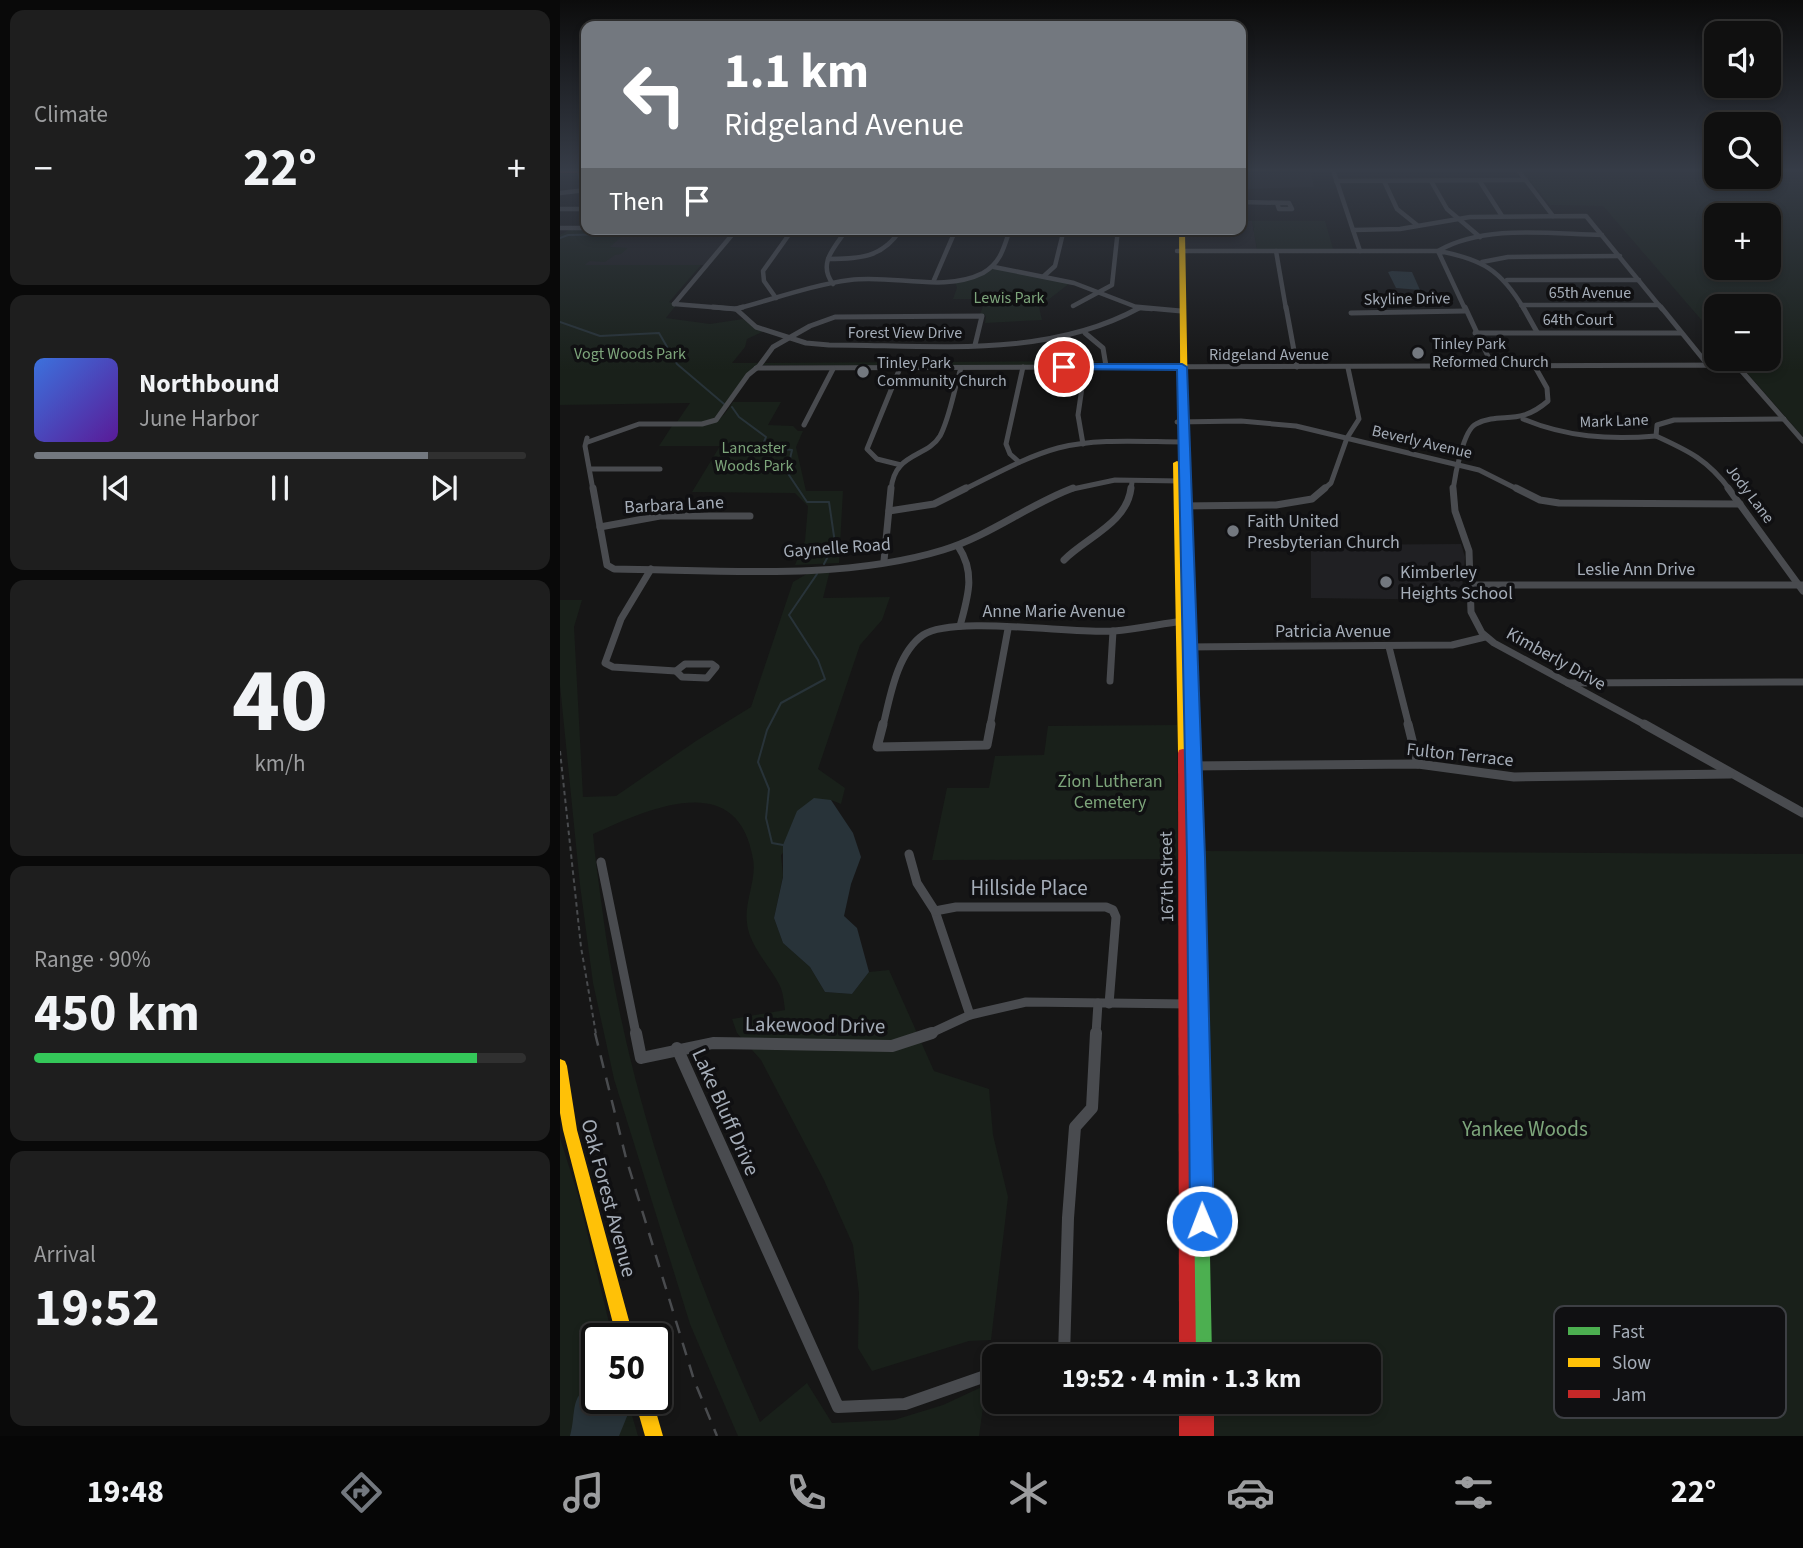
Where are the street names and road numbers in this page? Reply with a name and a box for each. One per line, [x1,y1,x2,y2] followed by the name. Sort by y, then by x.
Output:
[1549,282,1631,304] street label: 65th Avenue
[1364,287,1451,311] street label: Skyline Drive
[1543,309,1614,331] street label: 64th Court
[848,322,962,344] street label: Forest View Drive
[1209,344,1329,366] street label: Ridgeland Avenue
[1579,409,1649,433] street label: Mark Lane
[1370,420,1474,464] street label: Beverly Avenue
[1721,460,1779,528] street label: Jody Lane
[624,490,725,520] street label: Barbara Lane
[782,532,892,564] street label: Gaynelle Road
[1577,557,1695,582] street label: Leslie Ann Drive
[983,599,1125,624] street label: Anne Marie Avenue
[1275,619,1391,644] street label: Patricia Avenue
[1502,621,1610,697] street label: Kimberly Drive
[1405,737,1515,773] street label: Fulton Terrace
[1154,831,1180,923] street label: 167th Street
[970,873,1088,903] street label: Hillside Place
[745,1009,885,1041] street label: Lakewood Drive
[685,1044,767,1180] street label: Lake Bluff Drive
[573,1116,645,1280] street label: Oak Forest Avenue

